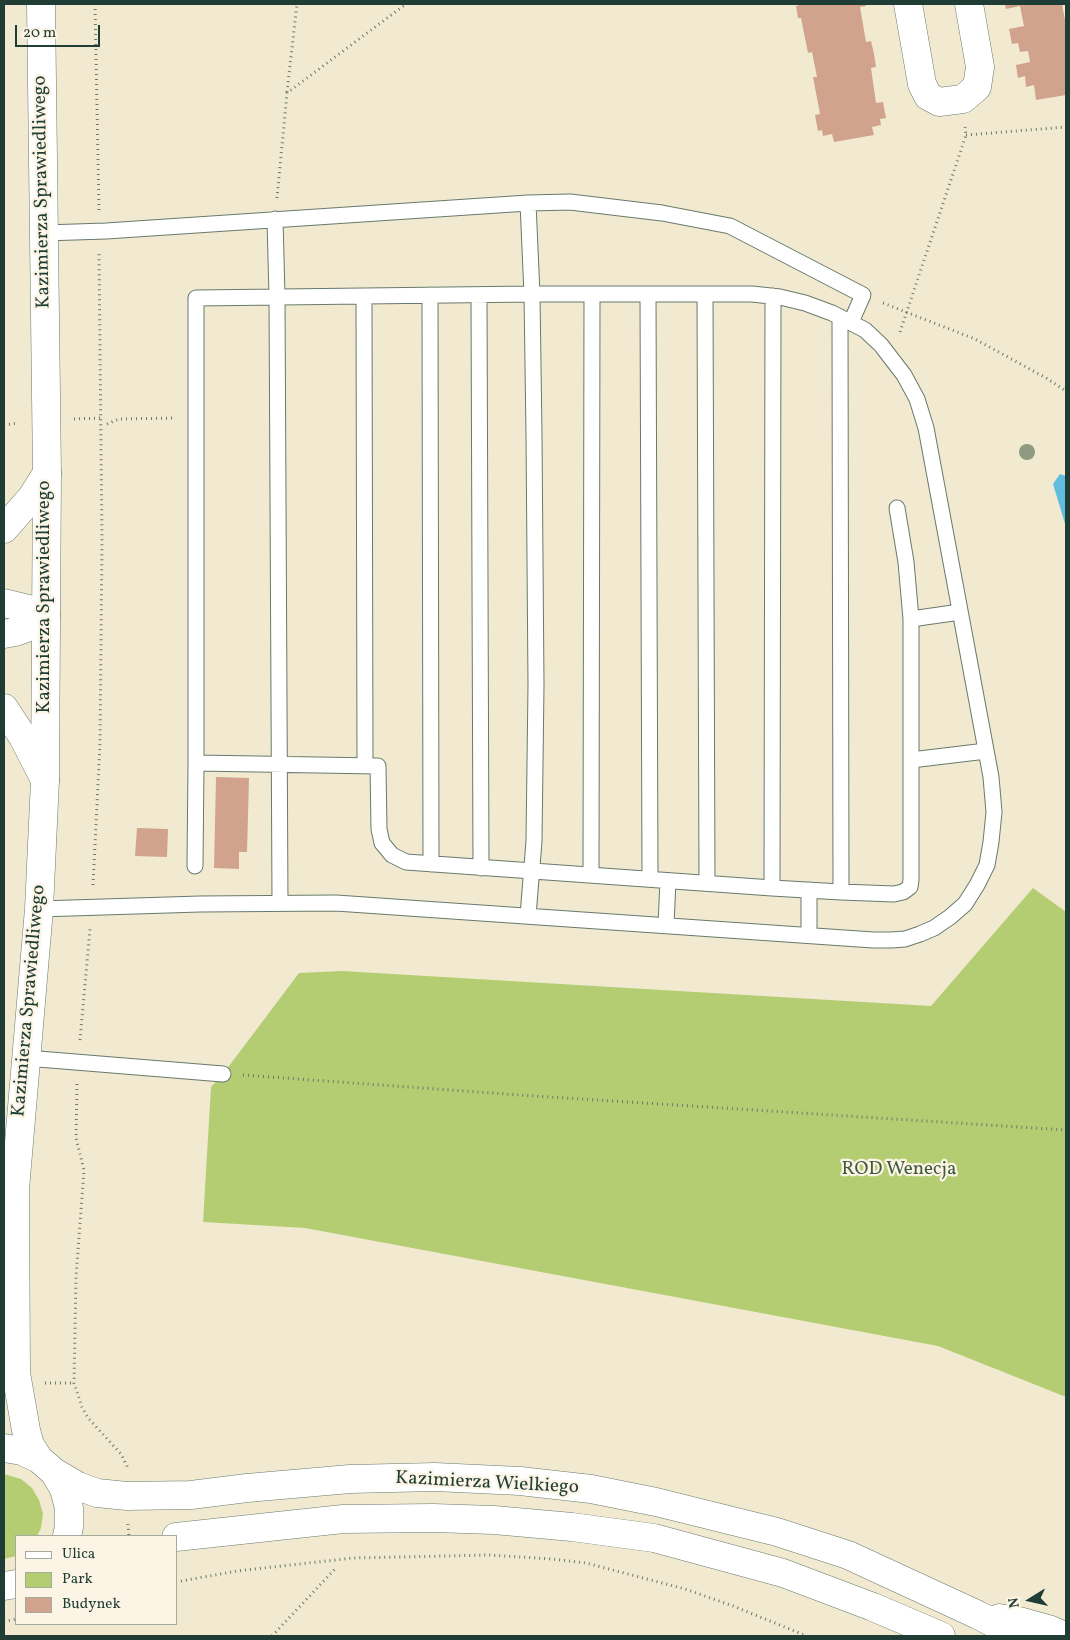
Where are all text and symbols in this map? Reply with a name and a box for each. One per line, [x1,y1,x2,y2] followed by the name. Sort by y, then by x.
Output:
[18,15,102,47] scale bar
[23,23,56,44] text: 20 m
[30,75,56,309] street label: Kazimierza Sprawiedliwego
[35,481,57,713] street label: Kazimierza Sprawiedliwego
[8,884,52,1118] street label: Kazimierza Sprawiedliwego
[842,1160,956,1182] park label: ROD Wenecja
[395,1468,579,1500] street label: Kazimierza Wielkiego
[15,1535,178,1625] legend
[62,1544,95,1565] text: Ulica
[62,1569,93,1590] text: Park
[1005,1575,1055,1625] north arrow
[62,1594,121,1615] text: Budynek
[1004,1596,1025,1609] text: N

